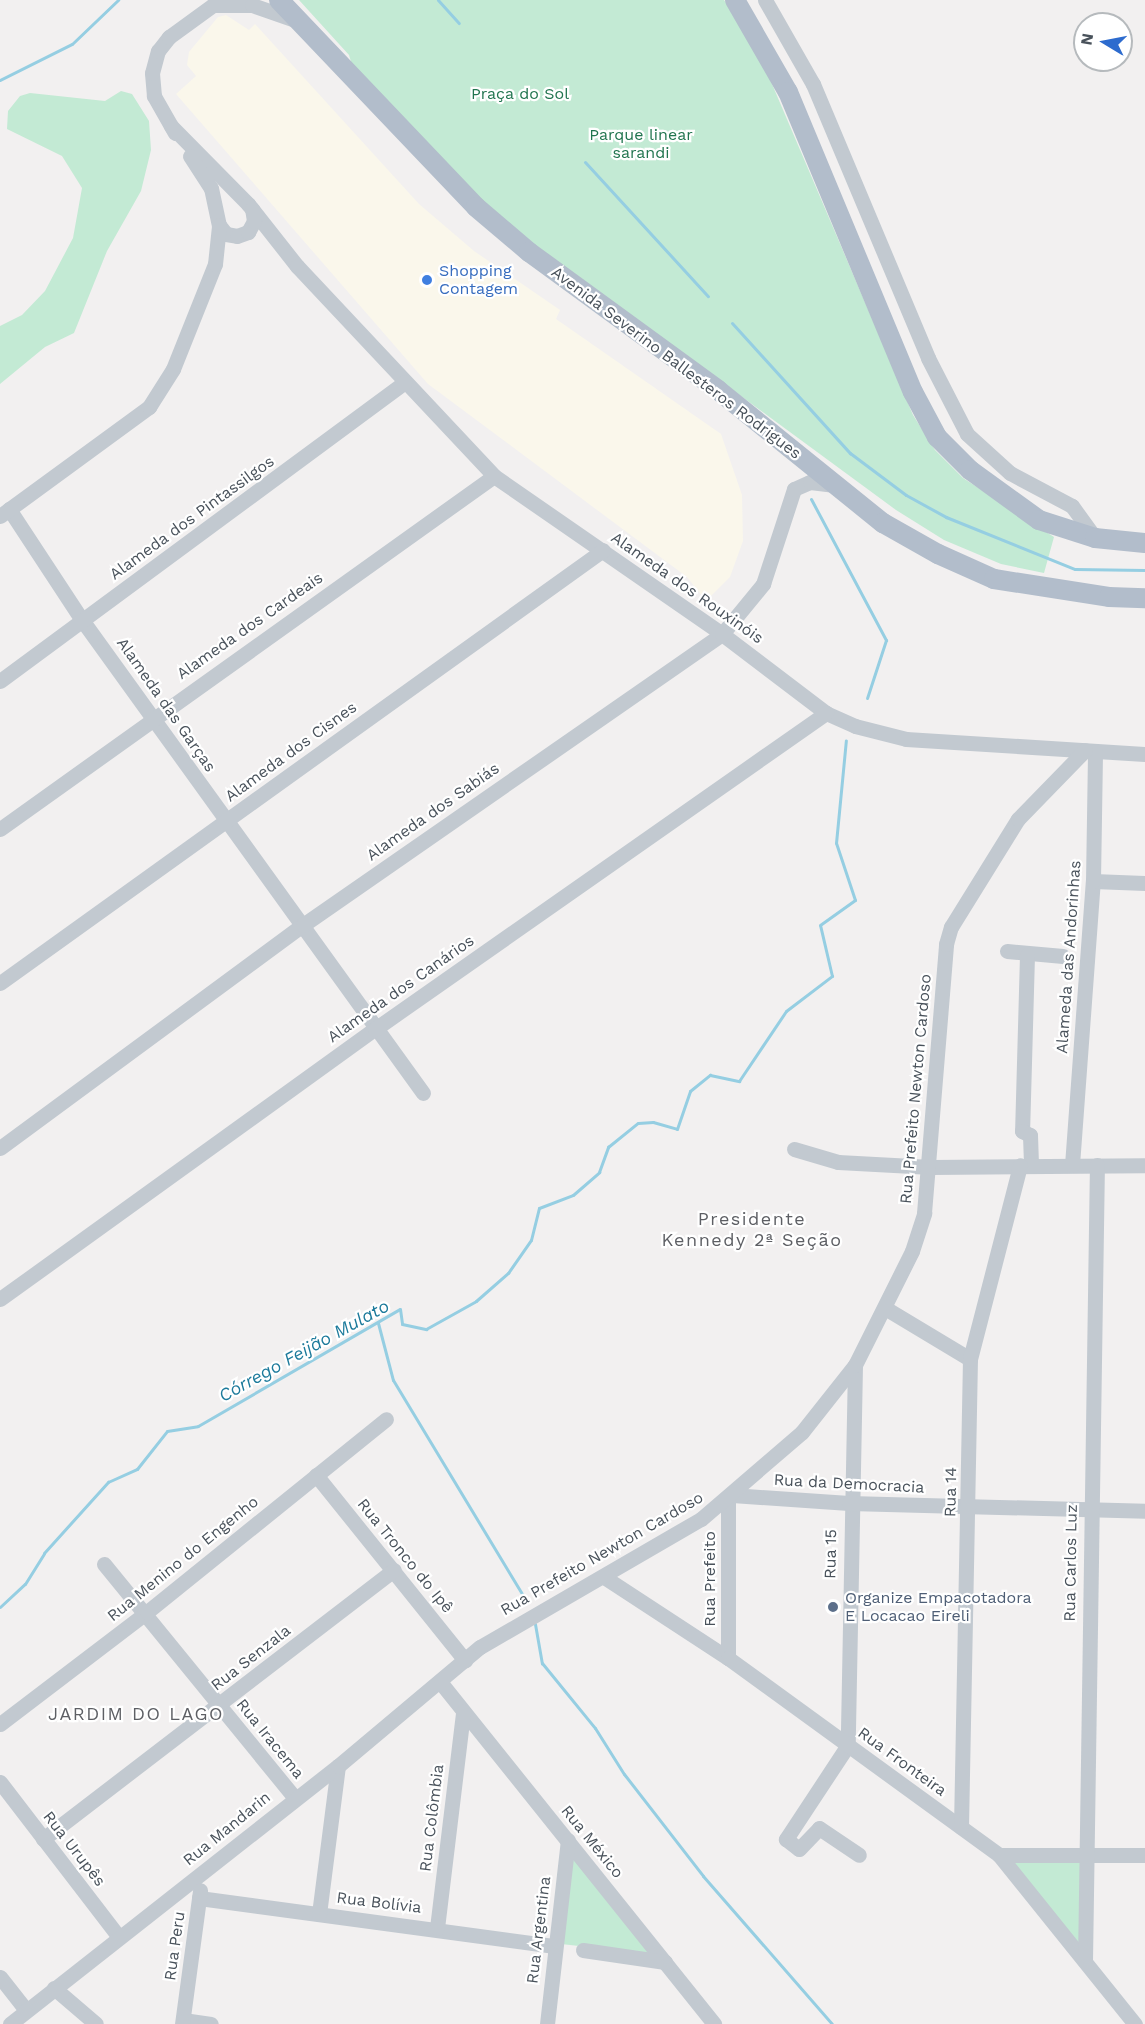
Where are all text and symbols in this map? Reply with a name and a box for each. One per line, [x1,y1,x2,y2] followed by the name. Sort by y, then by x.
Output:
[1073,12,1133,72] north arrow
[1076,32,1097,47] text: N
[471,84,569,104] park label: Praça do Sol
[589,125,693,163] park label: Parque linear sarandi
[439,261,518,299] place label: Shopping Contagem
[547,263,805,463] street label: Avenida Severino Ballesteros Rodrigues
[420,273,434,287] marker: Shopping Contagem
[106,452,278,584] street label: Alameda dos Pintassilgos
[607,528,767,648] street label: Alameda dos Rouxinóis
[173,568,327,684] street label: Alameda dos Cardeais
[112,634,220,776] street label: Alameda das Garças
[221,698,361,806] street label: Alameda dos Cisnes
[363,759,503,865] street label: Alameda dos Sabiás
[1053,859,1085,1055] street label: Alameda das Andorinhas
[324,931,478,1047] street label: Alameda dos Canários
[896,973,936,1205] street label: Rua Prefeito Newton Cardoso
[673,1209,831,1252] district label: Presidente Kennedy 2ª Seção
[215,1295,393,1407] water label: Córrego Feijão Mulato
[941,1466,961,1518] street label: Rua 14
[773,1470,925,1498] street label: Rua da Democracia
[497,1488,707,1620] street label: Rua Prefeito Newton Cardoso
[103,1492,263,1626] street label: Rua Menino do Engenho
[353,1495,457,1617] street label: Rua Tronco do Ipê
[1060,1504,1082,1622] street label: Rua Carlos Luz
[821,1529,841,1579] street label: Rua 15
[700,1531,720,1627] street label: Rua Prefeito
[845,1588,1032,1626] place label: Organize Empacotadora E Locacao Eireli
[826,1600,840,1614] marker: Organize Empacotadora E Locacao Eireli
[207,1621,295,1695] street label: Rua Senzala
[232,1695,308,1783] street label: Rua Iracema
[48,1703,224,1725] district label: JARDIM DO LAGO
[854,1723,950,1801] street label: Rua Fronteira
[416,1763,448,1873] street label: Rua Colômbia
[179,1788,275,1870] street label: Rua Mandarin
[557,1802,627,1882] street label: Rua México
[39,1808,109,1890] street label: Rua Urupês
[523,1875,555,1985] street label: Rua Argentina
[335,1888,423,1918] street label: Rua Bolívia
[161,1910,189,1982] street label: Rua Peru

